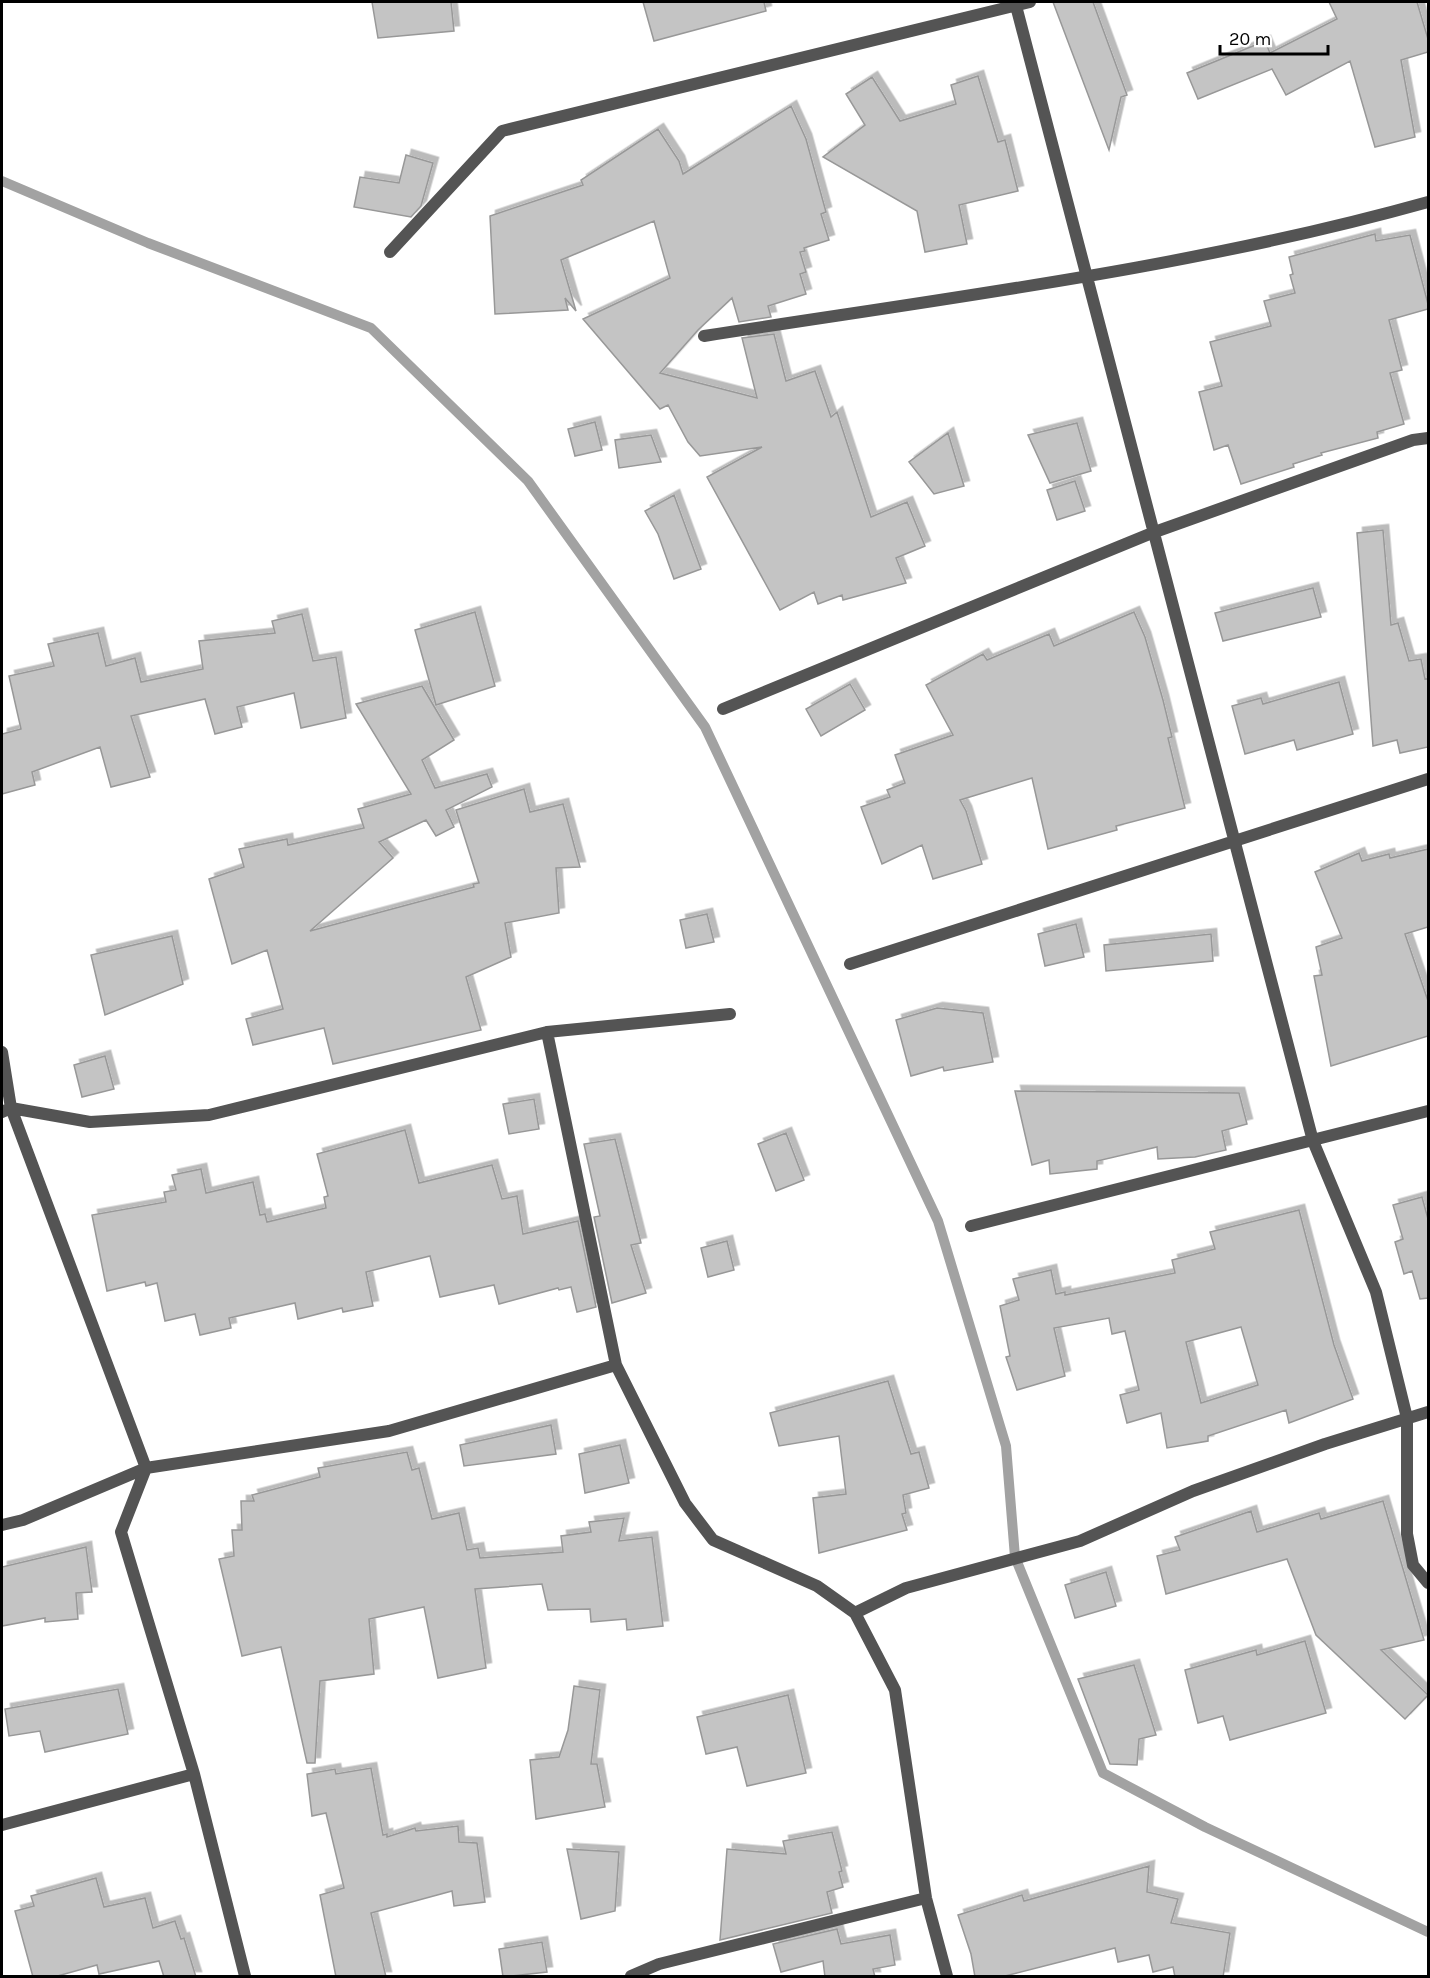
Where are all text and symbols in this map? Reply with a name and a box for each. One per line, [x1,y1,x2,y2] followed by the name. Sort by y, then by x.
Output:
[1220,18,1328,56] scale bar
[1229,28,1271,50] text: 20 m

